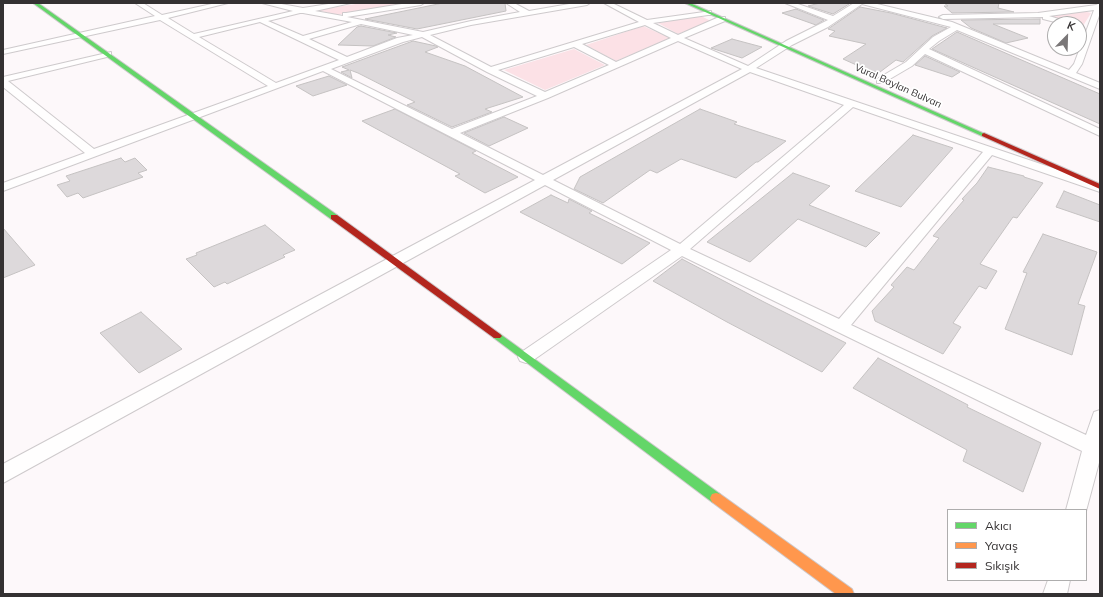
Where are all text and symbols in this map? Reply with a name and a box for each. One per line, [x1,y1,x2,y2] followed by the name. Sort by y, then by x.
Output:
[1047,16,1087,56] north arrow
[1065,18,1077,34] text: K
[853,61,943,111] street label: Vural Baylan Bulvarı
[947,509,1087,581] legend
[985,518,1012,533] text: Akıcı
[985,538,1018,553] text: Yavaş
[985,558,1019,573] text: Sıkışık

